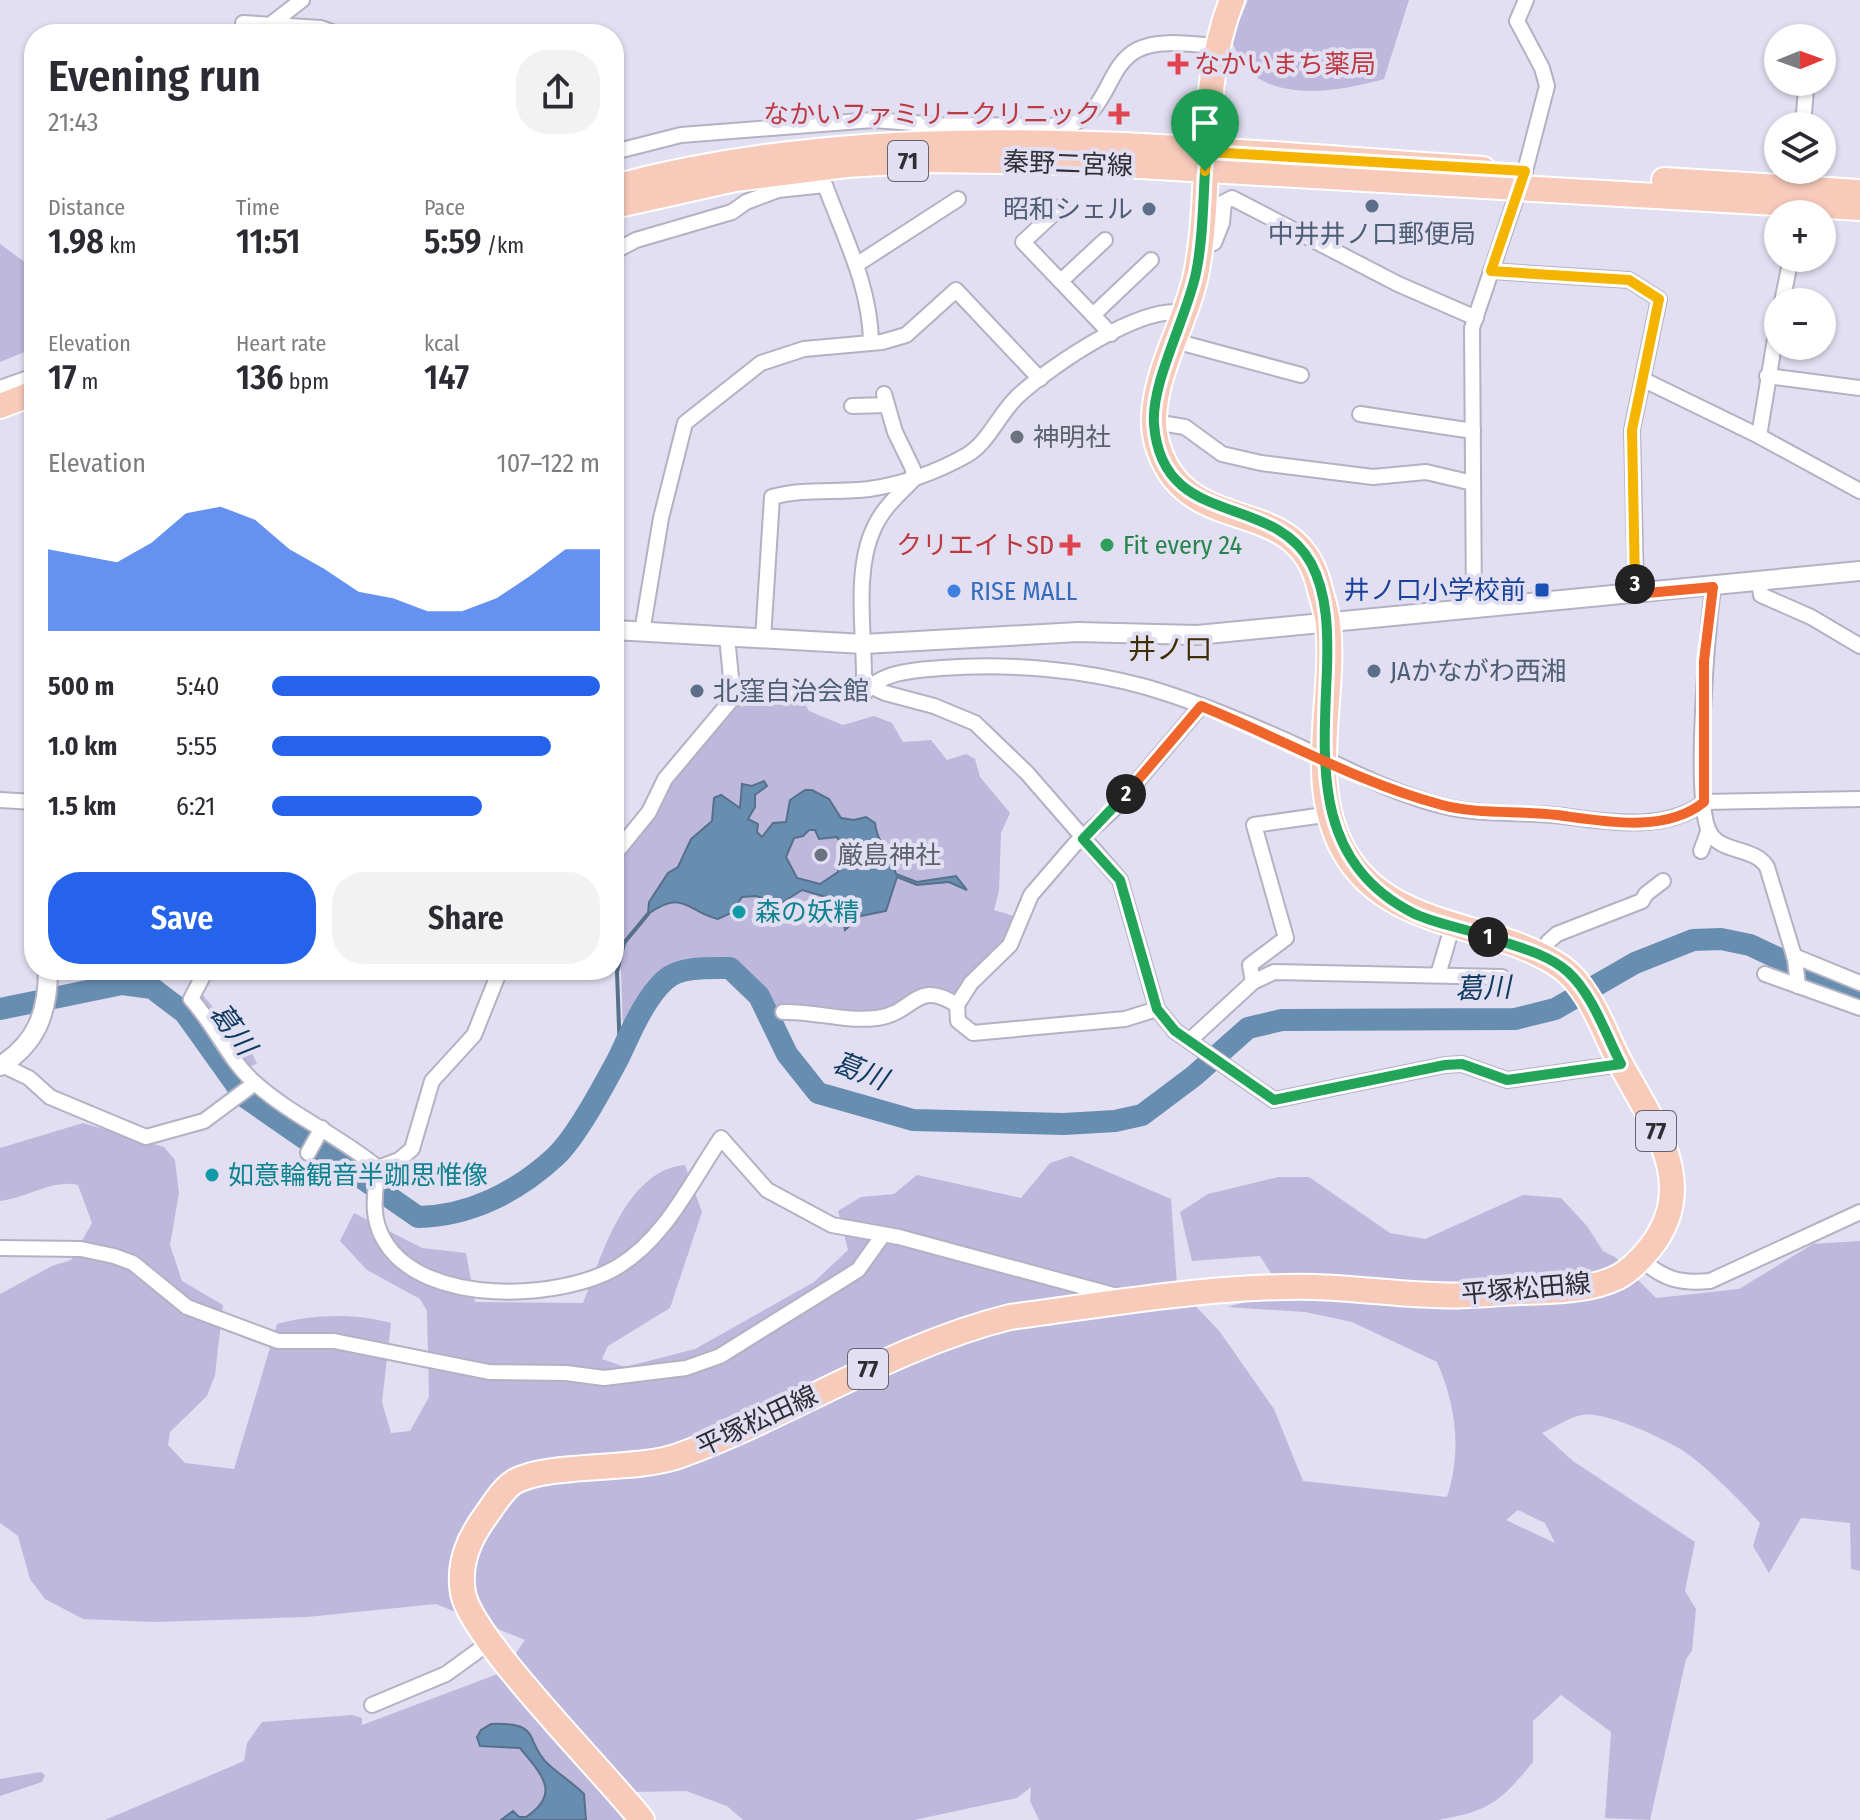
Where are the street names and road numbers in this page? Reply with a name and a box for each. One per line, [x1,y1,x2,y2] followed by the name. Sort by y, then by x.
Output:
[888,141,928,181] road number: 71
[1002,146,1134,182] street label: 秦野二宮線
[1636,1111,1676,1151] road number: 77
[1460,1268,1592,1310] street label: 平塚松田線
[848,1349,888,1389] road number: 77
[692,1379,822,1463] street label: 平塚松田線

